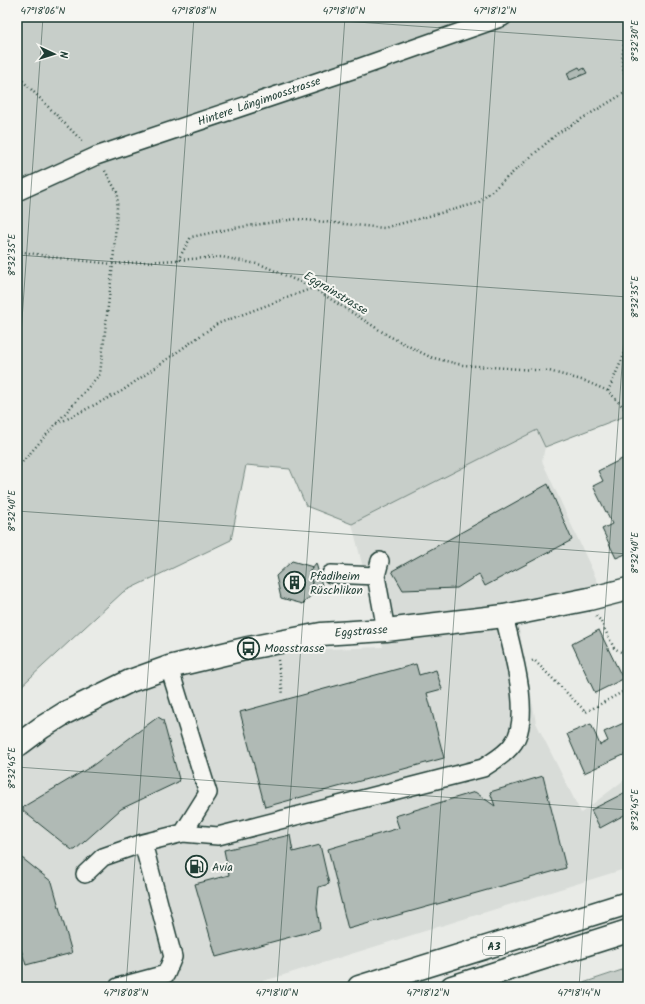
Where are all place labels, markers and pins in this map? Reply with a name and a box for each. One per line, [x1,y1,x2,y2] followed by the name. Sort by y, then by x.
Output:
[310,567,363,600] place label: Pfadiheim Rüschlikon
[282,570,308,596] building icon: Pfadiheim Rüschlikon
[236,635,262,661] bus stop icon: Moosstrasse
[264,639,325,658] place label: Moosstrasse
[183,854,209,880] fuel station icon: Avia
[212,858,233,877] place label: Avia

